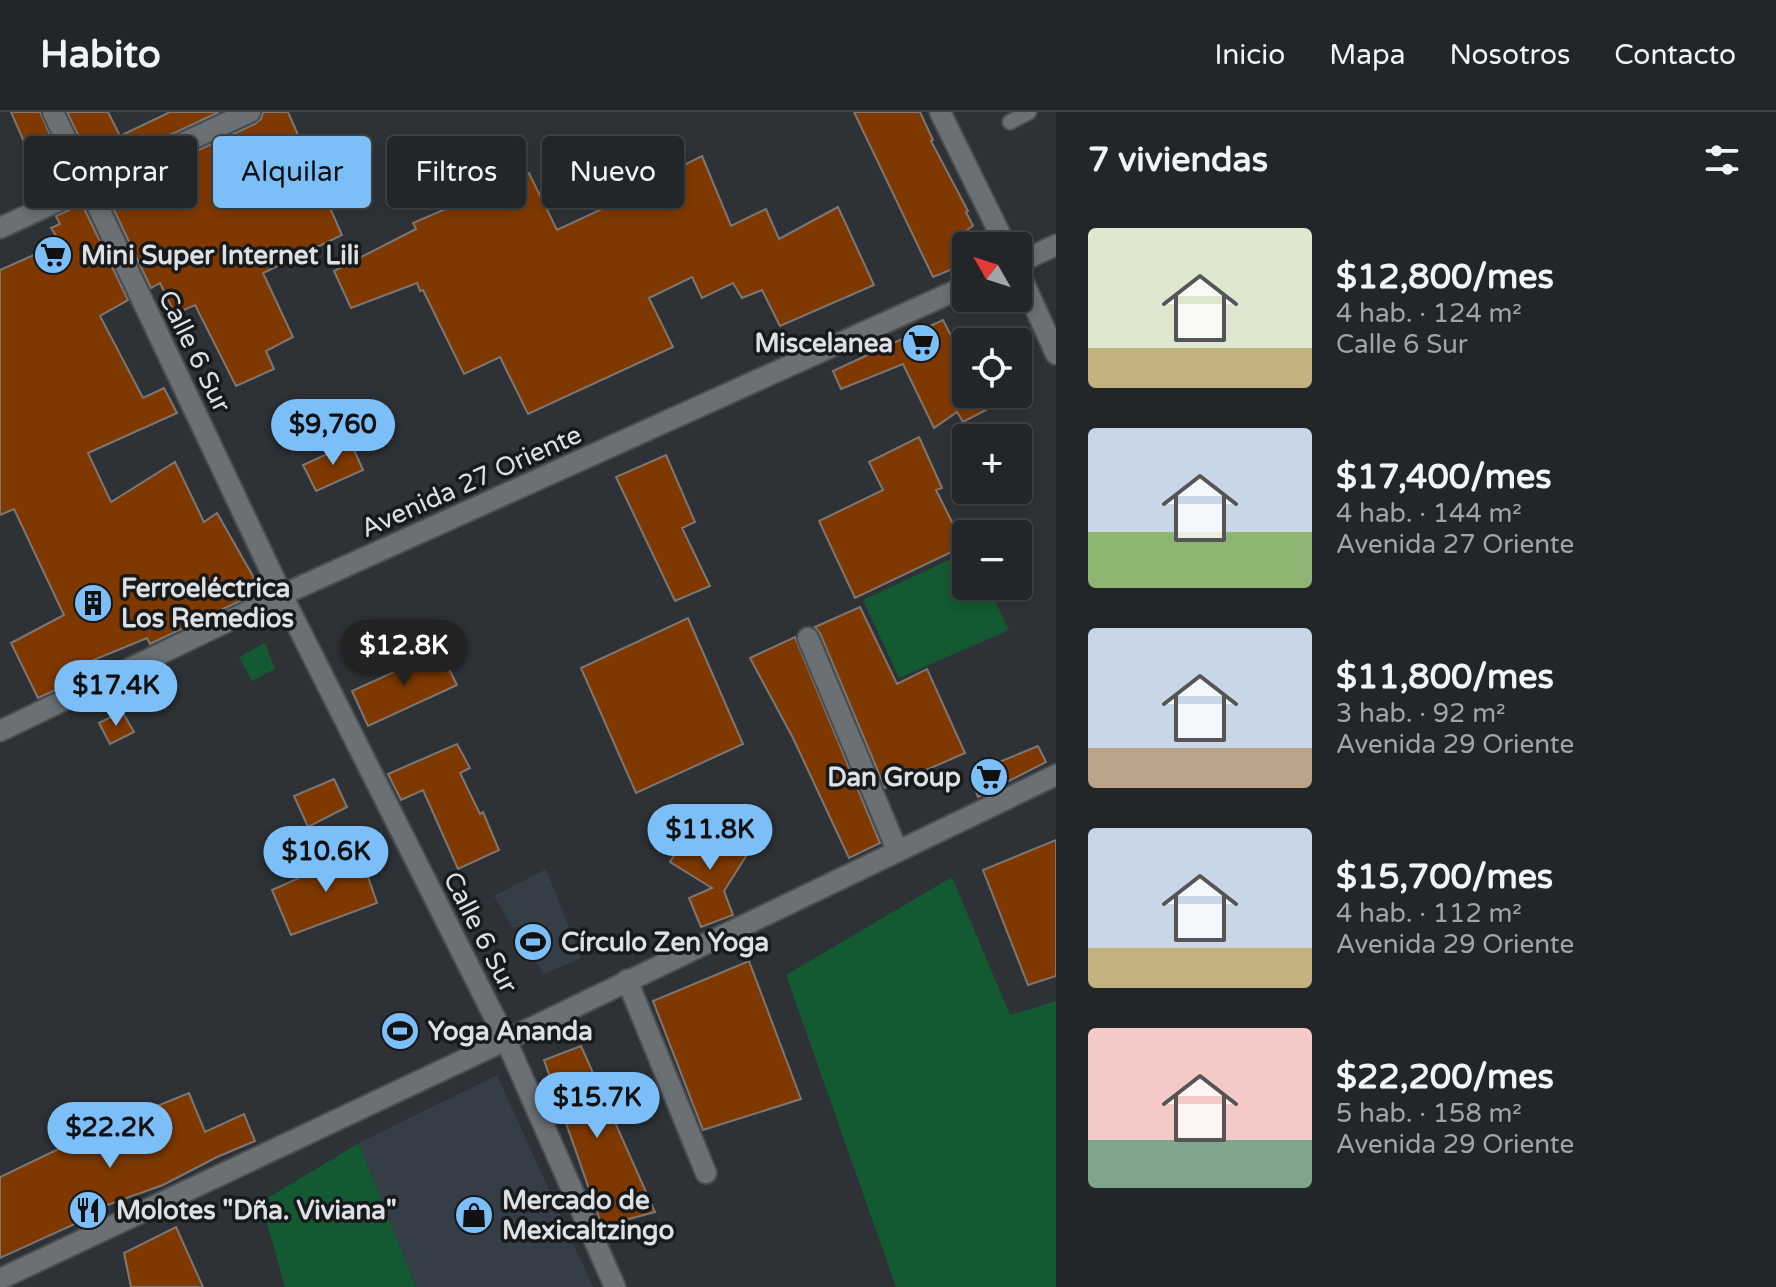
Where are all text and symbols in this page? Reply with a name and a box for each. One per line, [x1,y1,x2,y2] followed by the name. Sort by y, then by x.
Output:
[40,32,161,78] text: Habito
[1215,38,1285,72] text: Inicio
[1329,38,1405,72] text: Mapa
[1449,38,1570,72] text: Nosotros
[1614,38,1736,72] text: Contacto
[24,136,197,208] chip: Comprar
[213,136,371,208] chip: Alquilar
[387,136,526,208] chip: Filtros
[542,136,684,208] chip: Nuevo
[1700,138,1744,182] icon: filters
[1088,140,1268,181] text: 7 viviendas
[952,232,1032,312] north arrow
[952,232,1032,600] map controls
[32,234,74,276] supermarket icon: Mini Super Internet Lili
[81,240,360,271] place label: Mini Super Internet Lili
[1336,257,1554,298] text: $12,800/mes
[1152,260,1248,356] icon: home
[152,285,237,417] street label: Calle 6 Sur
[1336,298,1522,329] text: 4 hab. · 124 m²
[900,322,942,364] supermarket icon: Miscelanea
[754,328,893,359] place label: Miscelanea
[952,328,1032,408] button: locate
[1336,329,1468,360] text: Calle 6 Sur
[268,399,398,467] pin: $9,760
[289,409,377,440] text: $9,760
[356,419,586,544] street label: Avenida 27 Oriente
[952,424,1032,504] button: +
[1336,457,1552,498] text: $17,400/mes
[1152,460,1248,556] icon: home
[1336,498,1522,529] text: 4 hab. · 144 m²
[952,520,1032,600] button: −
[1336,529,1574,560] text: Avenida 27 Oriente
[121,573,294,634] place label: Ferroeléctrica Los Remedios
[72,582,114,624] building icon: Ferroeléctrica Los Remedios
[339,620,469,688] pin: $12.8K
[359,630,449,661] text: $12.8K
[1336,657,1554,698] text: $11,800/mes
[51,660,181,728] pin: $17.4K
[1152,660,1248,756] icon: home
[72,670,160,701] text: $17.4K
[1336,698,1506,729] text: 3 hab. · 92 m²
[1336,729,1574,760] text: Avenida 29 Oriente
[968,756,1010,798] supermarket icon: Dan Group
[827,762,961,793] place label: Dan Group
[645,804,775,872] pin: $11.8K
[665,814,755,845] text: $11.8K
[261,826,391,894] pin: $10.6K
[281,836,371,867] text: $10.6K
[1336,857,1553,898] text: $15,700/mes
[1152,860,1248,956] icon: home
[437,866,524,998] street label: Calle 6 Sur
[1336,898,1522,929] text: 4 hab. · 112 m²
[512,921,554,963] sports icon: Círculo Zen Yoga
[561,927,769,958] place label: Círculo Zen Yoga
[1336,929,1574,960] text: Avenida 29 Oriente
[379,1010,421,1052] sports icon: Yoga Ananda
[428,1016,593,1047] place label: Yoga Ananda
[1336,1057,1554,1098] text: $22,200/mes
[1152,1060,1248,1156] icon: home
[532,1072,662,1140] pin: $15.7K
[553,1082,641,1113] text: $15.7K
[1336,1098,1522,1129] text: 5 hab. · 158 m²
[45,1102,175,1170] pin: $22.2K
[65,1112,155,1143] text: $22.2K
[1336,1129,1574,1160] text: Avenida 29 Oriente
[502,1185,674,1246] place label: Mercado de Mexicaltzingo
[67,1189,109,1231] restaurant icon: Molotes "Dña. Viviana"
[453,1194,495,1236] shop icon: Mercado de Mexicaltzingo
[116,1195,397,1226] place label: Molotes "Dña. Viviana"

